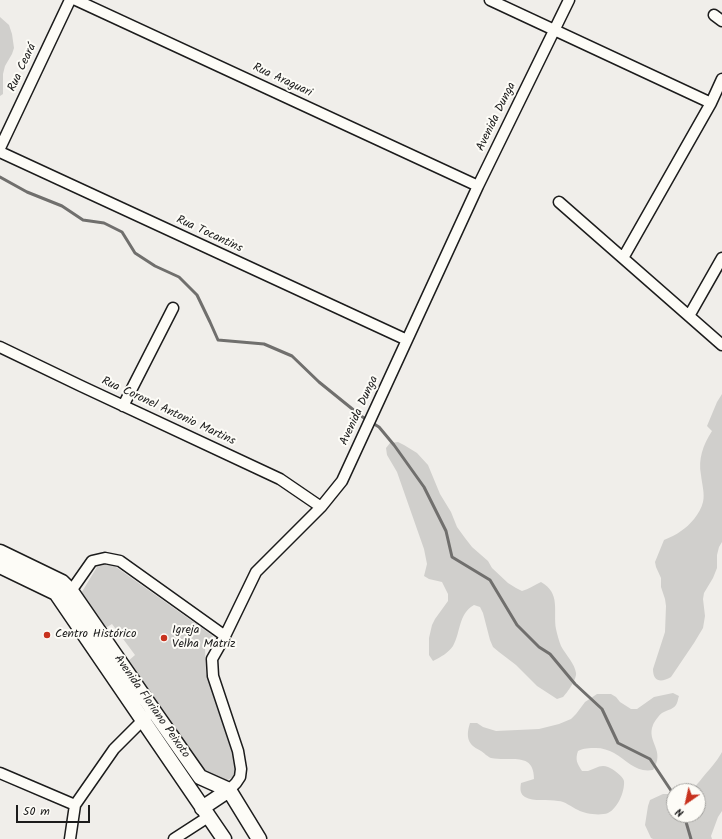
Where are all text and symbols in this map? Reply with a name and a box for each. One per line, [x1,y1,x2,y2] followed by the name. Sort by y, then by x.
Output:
[6,42,40,94] street label: Rua Ceará
[250,61,314,101] street label: Rua Araguari
[474,80,520,154] street label: Avenida Dunga
[174,213,244,257] street label: Rua Tocantins
[338,374,382,448] street label: Avenida Dunga
[99,375,237,449] street label: Rua Coronel Antonio Martins
[172,624,235,652] place label: Igreja Velha Matriz
[55,628,137,642] place label: Centro Histórico
[42,630,52,640] marker: Centro Histórico
[159,633,169,643] marker: Igreja Velha Matriz
[110,653,192,761] street label: Avenida Floriano Peixoto
[666,783,706,823] north arrow
[18,797,92,823] scale bar
[23,802,50,821] text: 50 m
[672,803,688,822] text: N

